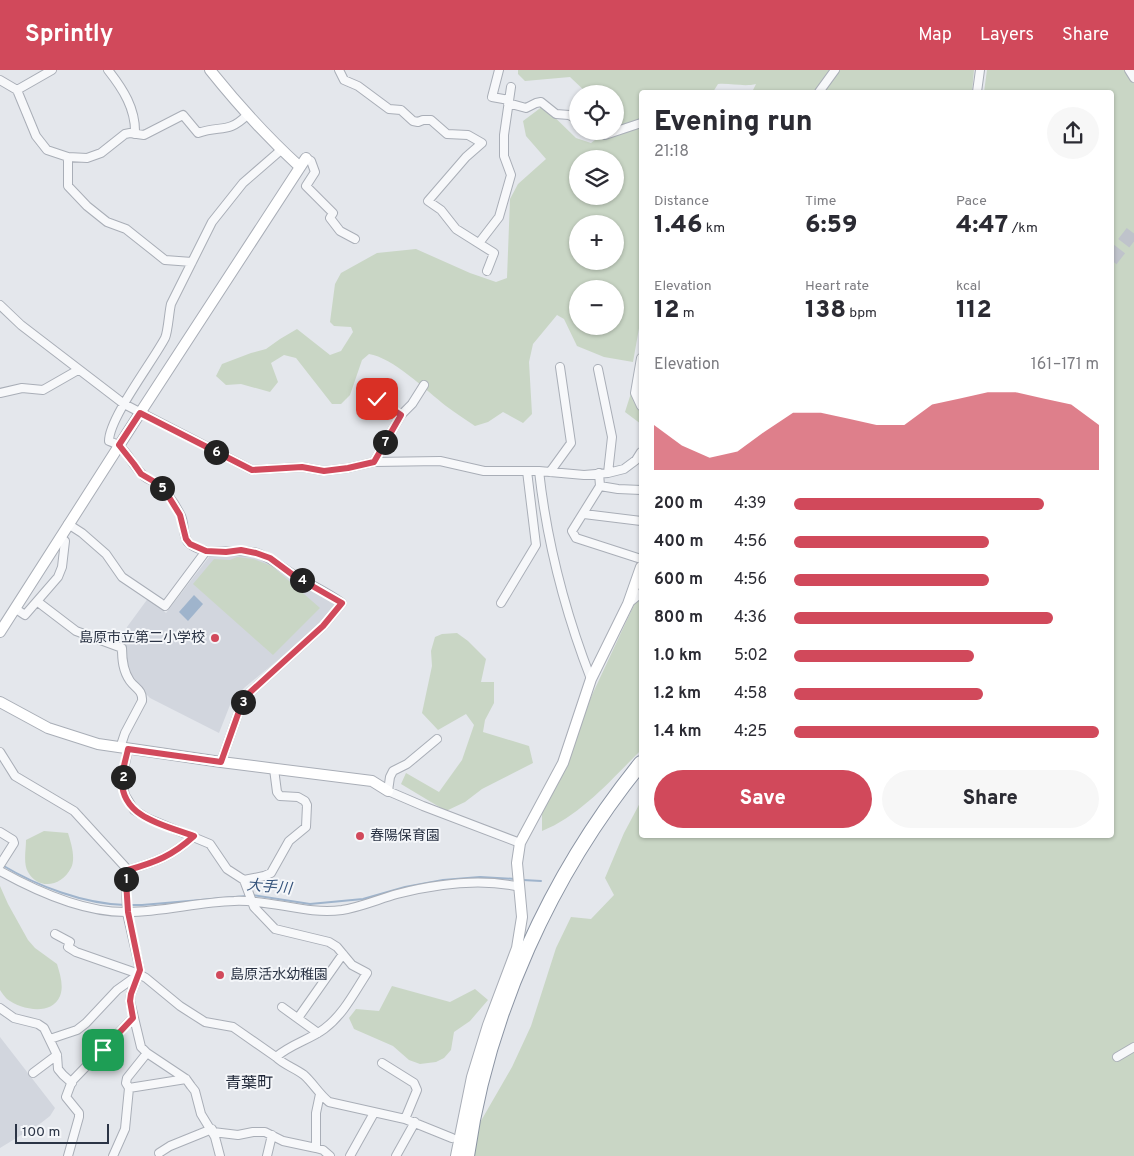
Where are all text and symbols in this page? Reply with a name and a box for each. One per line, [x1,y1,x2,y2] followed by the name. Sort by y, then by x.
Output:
[25,20,113,50] text: Sprintly
[918,24,952,47] text: Map
[980,24,1034,47] text: Layers
[1062,24,1109,47] text: Share
[569,85,624,335] map controls
[569,85,624,140] button: locate
[654,105,813,141] text: Evening run
[1047,107,1099,159] button: share
[654,142,689,162] text: 21:18
[569,150,624,205] button: layers
[654,193,709,210] text: Distance
[805,193,836,210] text: Time
[956,193,987,210] text: Pace
[654,210,702,242] text: 1.46
[805,210,858,242] text: 6:59
[956,210,1008,242] text: 4:47
[569,215,624,270] button: +
[702,220,725,237] text: km
[1008,220,1038,237] text: /km
[654,278,712,295] text: Elevation
[805,278,869,295] text: Heart rate
[956,278,981,295] text: kcal
[569,280,624,335] button: −
[654,295,680,327] text: 12
[805,295,846,327] text: 138
[956,295,992,327] text: 112
[680,305,695,322] text: m
[846,305,877,322] text: bpm
[654,355,720,375] text: Elevation
[1031,355,1099,375] text: 161–171 m
[356,378,398,420] pin
[363,385,391,413] icon: check
[372,430,398,454] pin: 7
[382,434,389,451] text: 7
[204,440,228,464] pin: 6
[212,444,221,461] text: 6
[150,476,174,500] pin: 5
[158,480,167,497] text: 5
[654,494,703,514] text: 200 m
[734,494,766,514] text: 4:39
[654,532,703,552] text: 400 m
[734,532,767,552] text: 4:56
[290,568,314,592] pin: 4
[654,570,703,590] text: 600 m
[734,570,767,590] text: 4:56
[298,572,307,589] text: 4
[654,608,703,628] text: 800 m
[734,608,767,628] text: 4:36
[79,629,205,647] place label: 島原市立第二小学校
[209,632,221,644] marker: 島原市立第二小学校
[654,646,702,666] text: 1.0 km
[734,646,768,666] text: 5:02
[654,684,701,704] text: 1.2 km
[734,684,767,704] text: 4:58
[230,690,256,714] pin: 3
[239,694,248,711] text: 3
[654,722,702,742] text: 1.4 km
[734,722,767,742] text: 4:25
[110,764,136,790] pin: 2
[119,769,128,786] text: 2
[654,770,872,828] button: Save
[882,770,1099,828] button: Share
[370,828,440,845] place label: 春陽保育園
[354,830,366,842] marker: 春陽保育園
[114,866,138,892] pin: 1
[124,871,129,888] text: 1
[246,877,294,900] water label: 大手川
[230,967,328,984] place label: 島原活水幼稚園
[214,969,226,981] marker: 島原活水幼稚園
[82,1029,124,1071] pin
[89,1036,117,1064] icon: arrive
[225,1074,273,1094] district label: 青葉町
[15,1121,109,1144] scale bar
[22,1124,60,1141] text: 100 m

